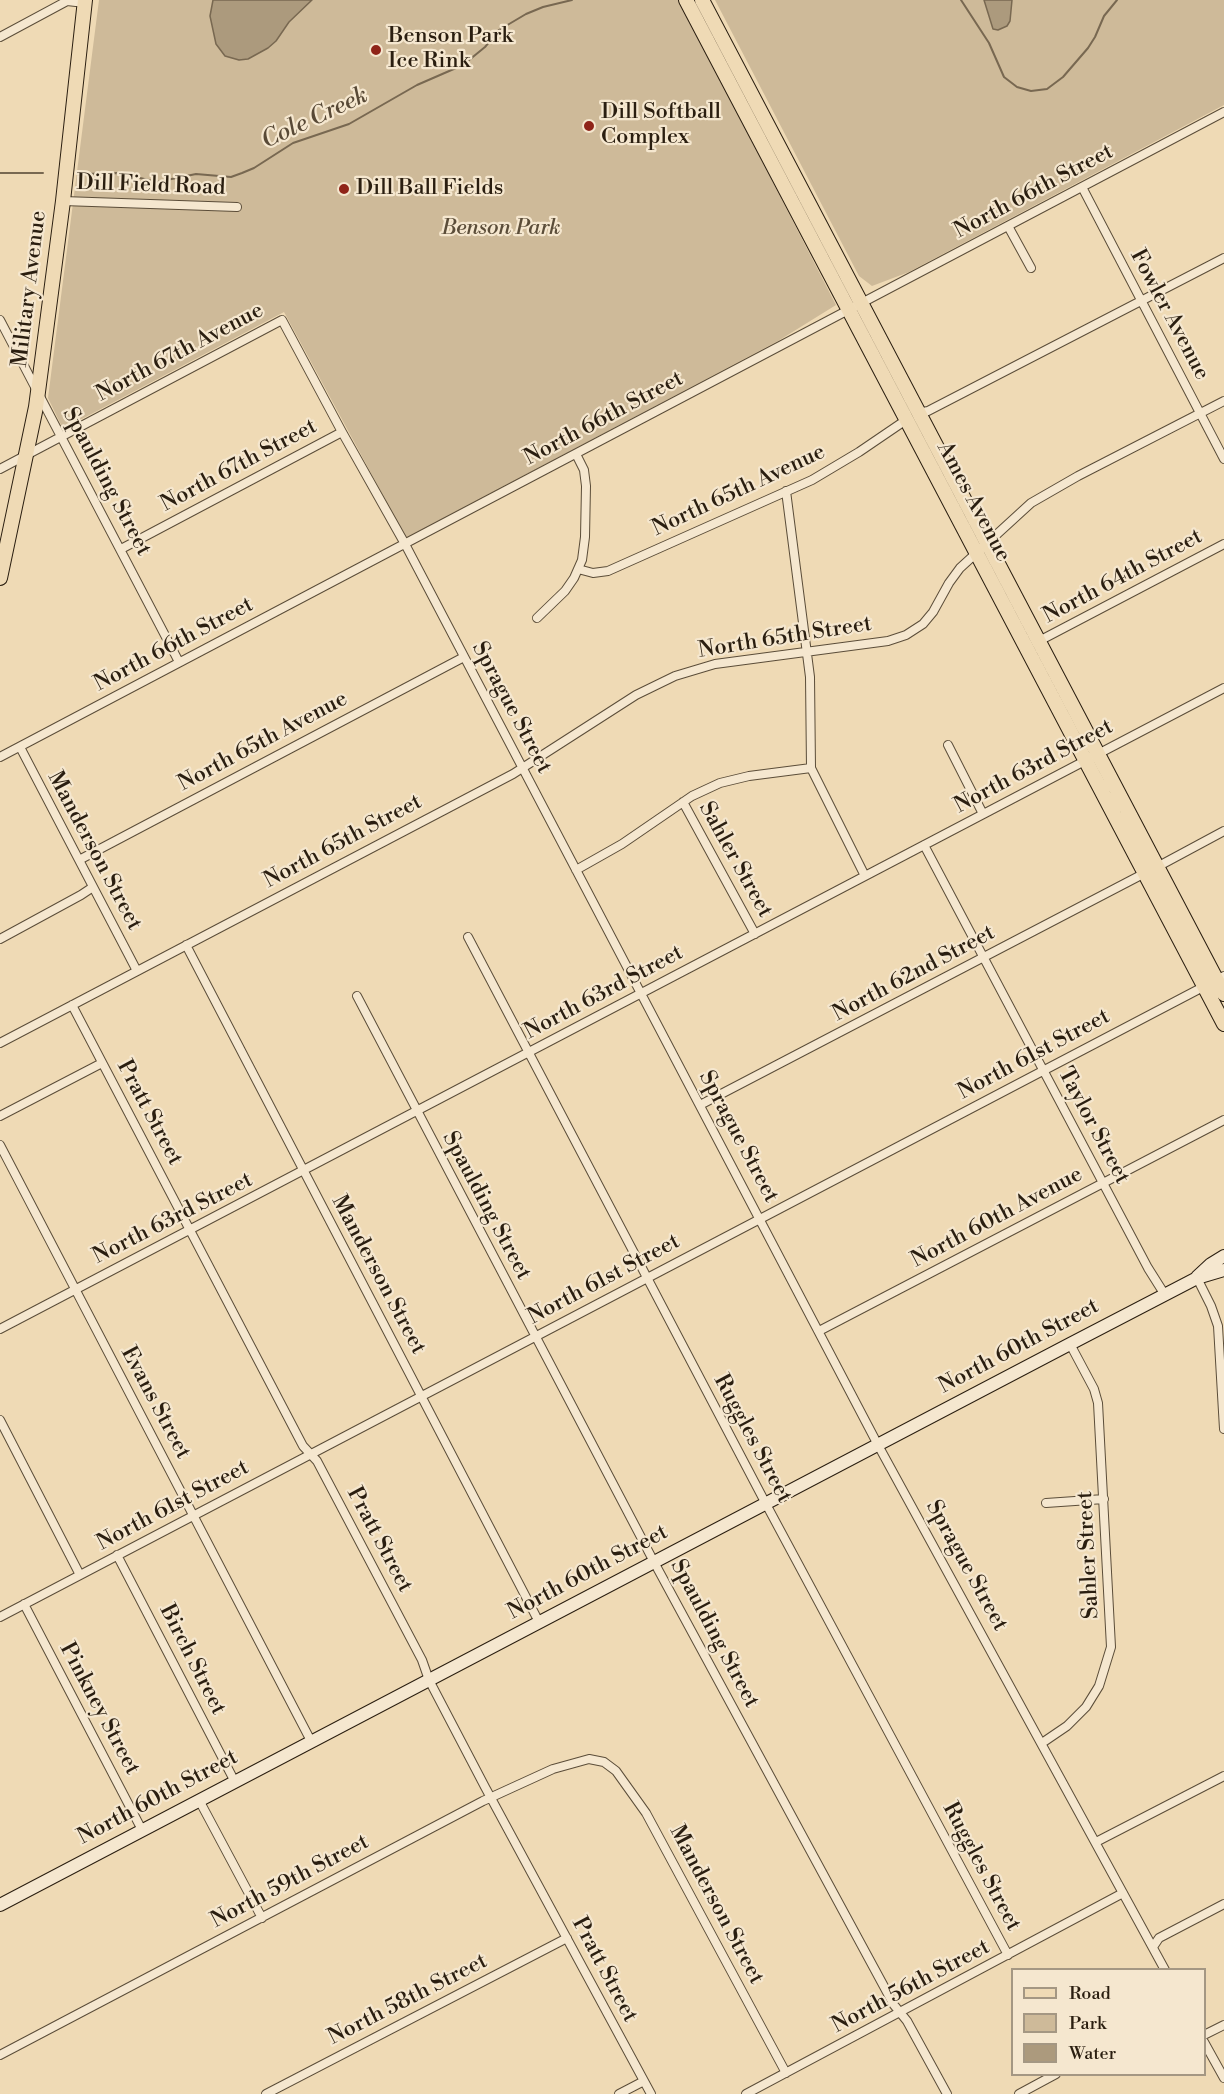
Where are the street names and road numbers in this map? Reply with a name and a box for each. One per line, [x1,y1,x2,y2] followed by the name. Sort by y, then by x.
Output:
[950,139,1118,245] street label: North 66th Street
[76,170,226,202] street label: Dill Field Road
[7,209,53,369] street label: Military Avenue
[1124,245,1214,385] street label: Fowler Avenue
[92,298,268,408] street label: North 67th Avenue
[520,366,688,472] street label: North 66th Street
[56,403,156,561] street label: Spaulding Street
[156,414,322,518] street label: North 67th Street
[930,437,1016,567] street label: Ames Avenue
[648,439,830,543] street label: North 65th Avenue
[1039,524,1207,630] street label: North 64th Street
[90,592,258,698] street label: North 66th Street
[696,611,874,665] street label: North 65th Street
[465,638,557,778] street label: Sprague Street
[174,686,352,798] street label: North 65th Avenue
[950,714,1118,820] street label: North 63rd Street
[41,767,147,935] street label: Manderson Street
[259,789,427,895] street label: North 65th Street
[692,798,778,922] street label: Sahler Street
[828,920,1000,1028] street label: North 62nd Street
[520,940,688,1046] street label: North 63rd Street
[953,1004,1115,1106] street label: North 61st Street
[110,1056,188,1170] street label: Pratt Street
[1051,1063,1135,1189] street label: Taylor Street
[692,1067,784,1207] street label: Sprague Street
[436,1127,536,1285] street label: Spaulding Street
[907,1162,1087,1274] street label: North 60th Avenue
[89,1167,257,1271] street label: North 63rd Street
[325,1191,431,1359] street label: Manderson Street
[523,1229,685,1331] street label: North 61st Street
[934,1294,1104,1400] street label: North 60th Street
[114,1342,196,1464] street label: Evans Street
[707,1370,797,1508] street label: Ruggles Street
[92,1455,254,1557] street label: North 61st Street
[340,1483,418,1597] street label: Pratt Street
[1072,1490,1106,1620] street label: Sahler Street
[919,1496,1013,1636] street label: Sprague Street
[503,1520,673,1626] street label: North 60th Street
[664,1555,764,1713] street label: Spaulding Street
[153,1600,231,1720] street label: Birch Street
[53,1638,145,1780] street label: Pinkney Street
[73,1745,243,1851] street label: North 60th Street
[936,1798,1026,1936] street label: Ruggles Street
[663,1821,769,1989] street label: Manderson Street
[206,1829,374,1935] street label: North 59th Street
[565,1913,643,2027] street label: Pratt Street
[827,1934,995,2040] street label: North 56th Street
[324,1948,492,2052] street label: North 58th Street

